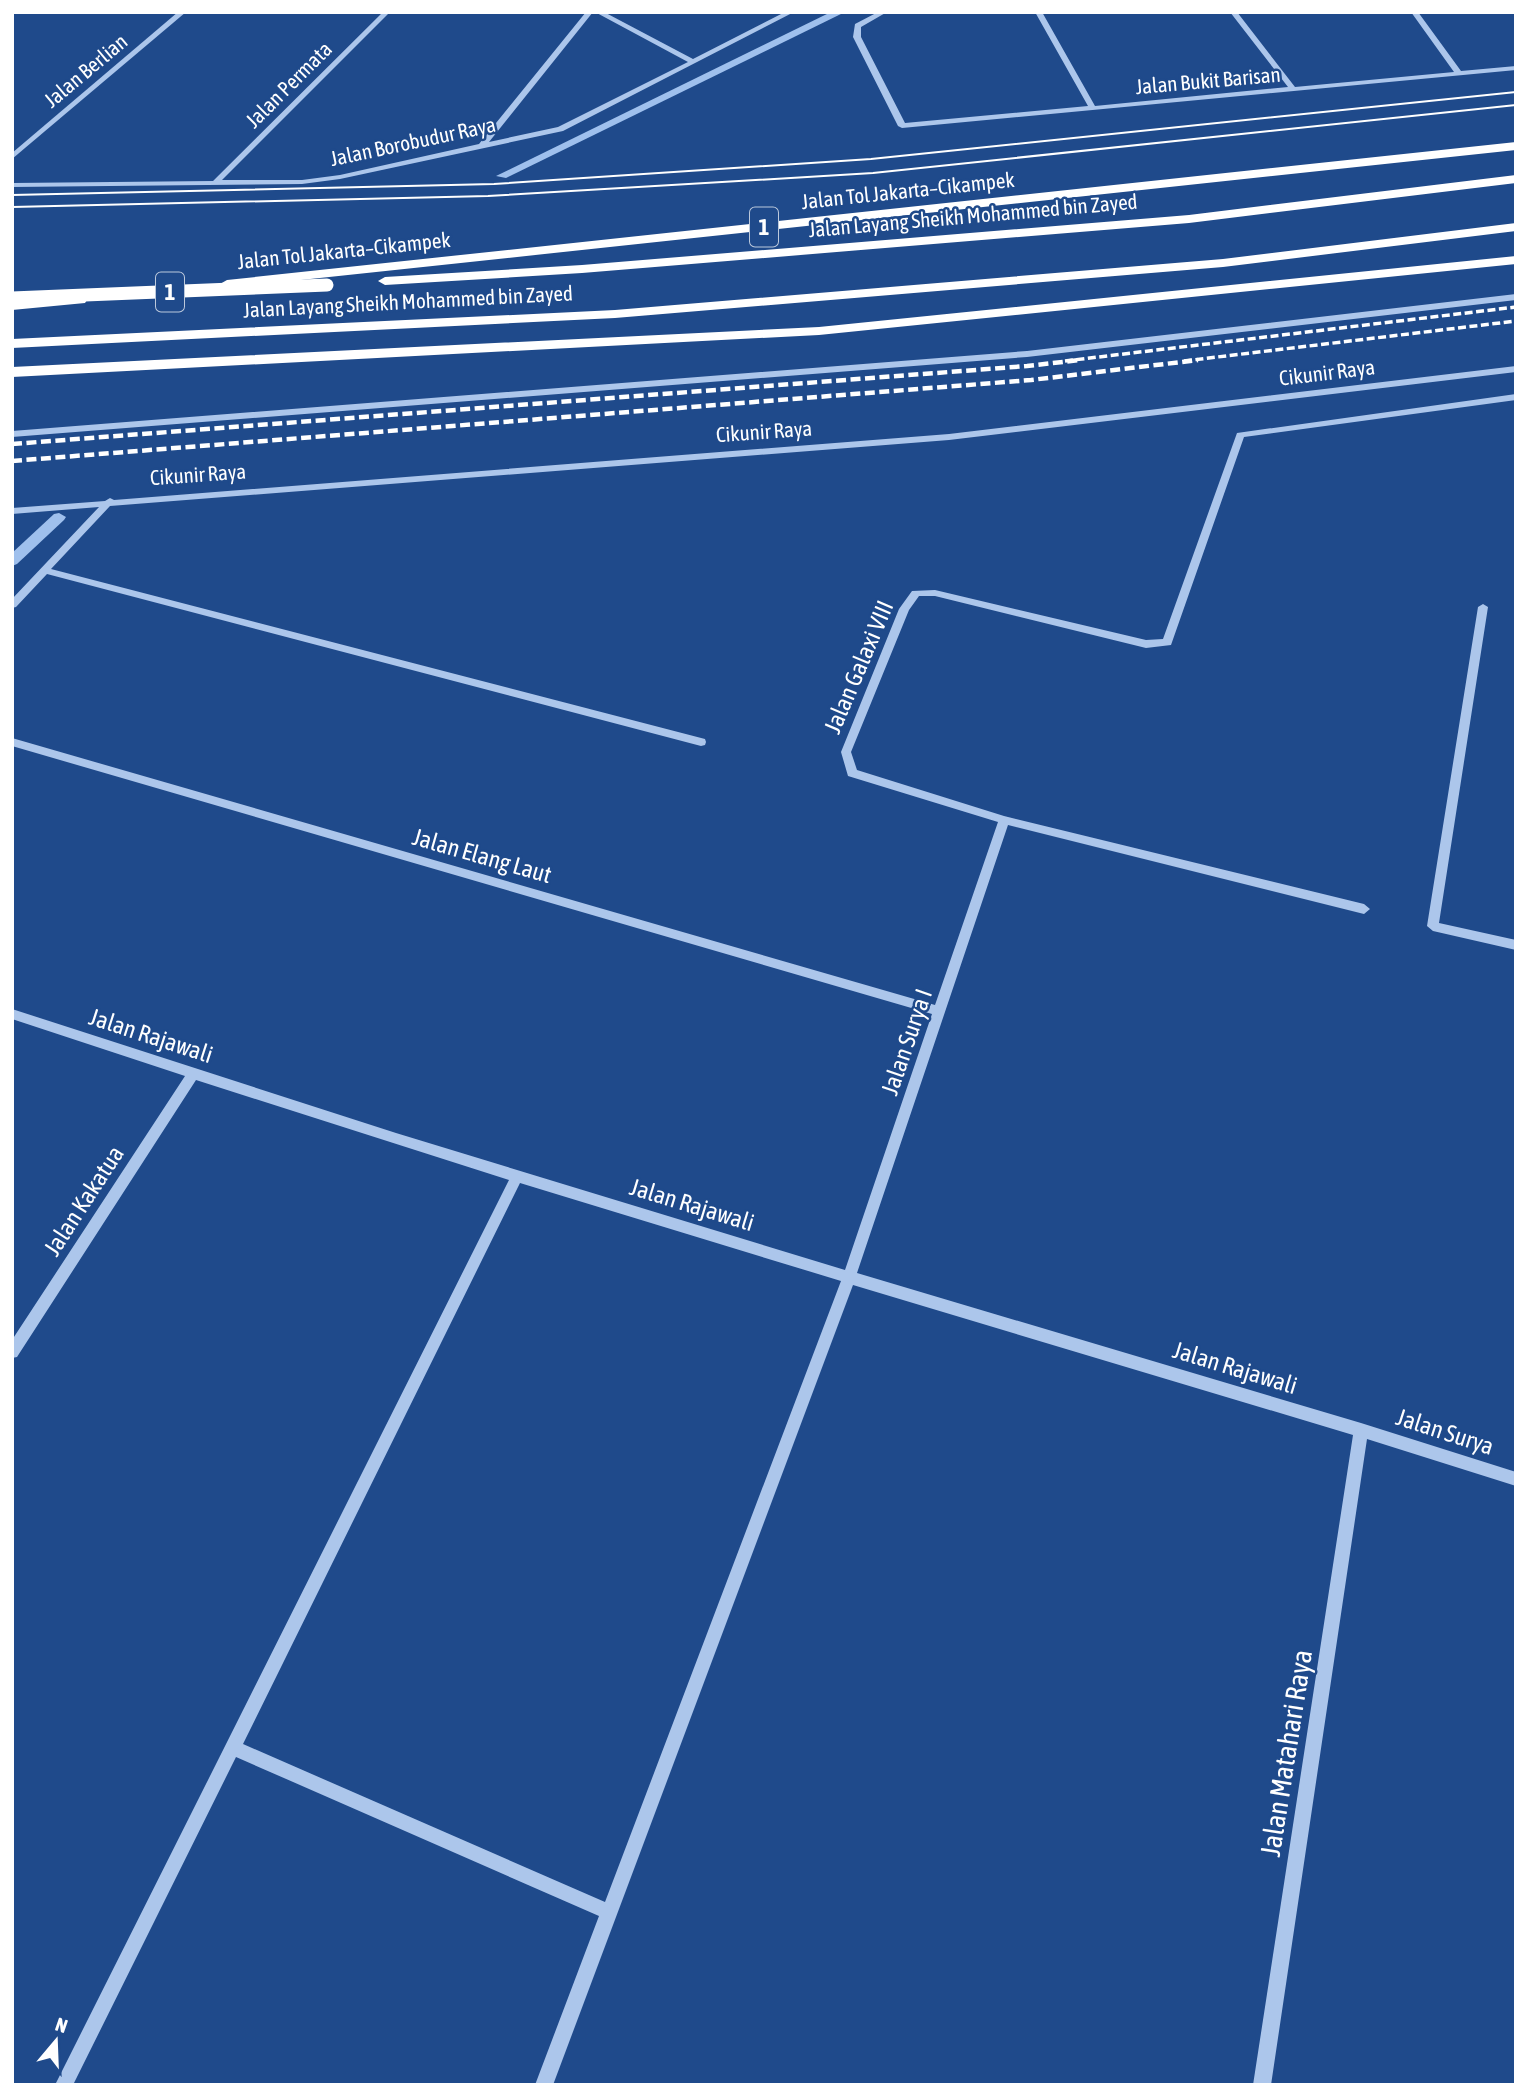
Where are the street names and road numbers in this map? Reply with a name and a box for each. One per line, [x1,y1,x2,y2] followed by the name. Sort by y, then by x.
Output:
[39,29,132,112] street label: Jalan Berlian
[240,36,336,132] street label: Jalan Permata
[1134,62,1281,98] street label: Jalan Bukit Barisan
[328,112,498,170] street label: Jalan Borobudur Raya
[800,167,1016,213] street label: Jalan Tol Jakarta–Cikampek
[807,189,1138,241] street label: Jalan Layang Sheikh Mohammed bin Zayed
[750,208,778,246] road number: 1
[236,227,452,273] street label: Jalan Tol Jakarta–Cikampek
[156,272,184,312] road number: 1
[243,280,573,322] street label: Jalan Layang Sheikh Mohammed bin Zayed
[1278,354,1376,390] street label: Cikunir Raya
[715,416,813,446] street label: Cikunir Raya
[149,459,247,489] street label: Cikunir Raya
[819,596,899,737] street label: Jalan Galaxi VIII
[410,823,555,888] street label: Jalan Elang Laut
[876,985,937,1098] street label: Jalan Surya I
[86,1003,216,1068] street label: Jalan Rajawali
[38,1141,129,1261] street label: Jalan Kakatua
[627,1173,757,1236] street label: Jalan Rajawali
[1170,1336,1300,1399] street label: Jalan Rajawali
[1393,1403,1497,1460] street label: Jalan Surya
[1254,1647,1318,1859] street label: Jalan Matahari Raya

